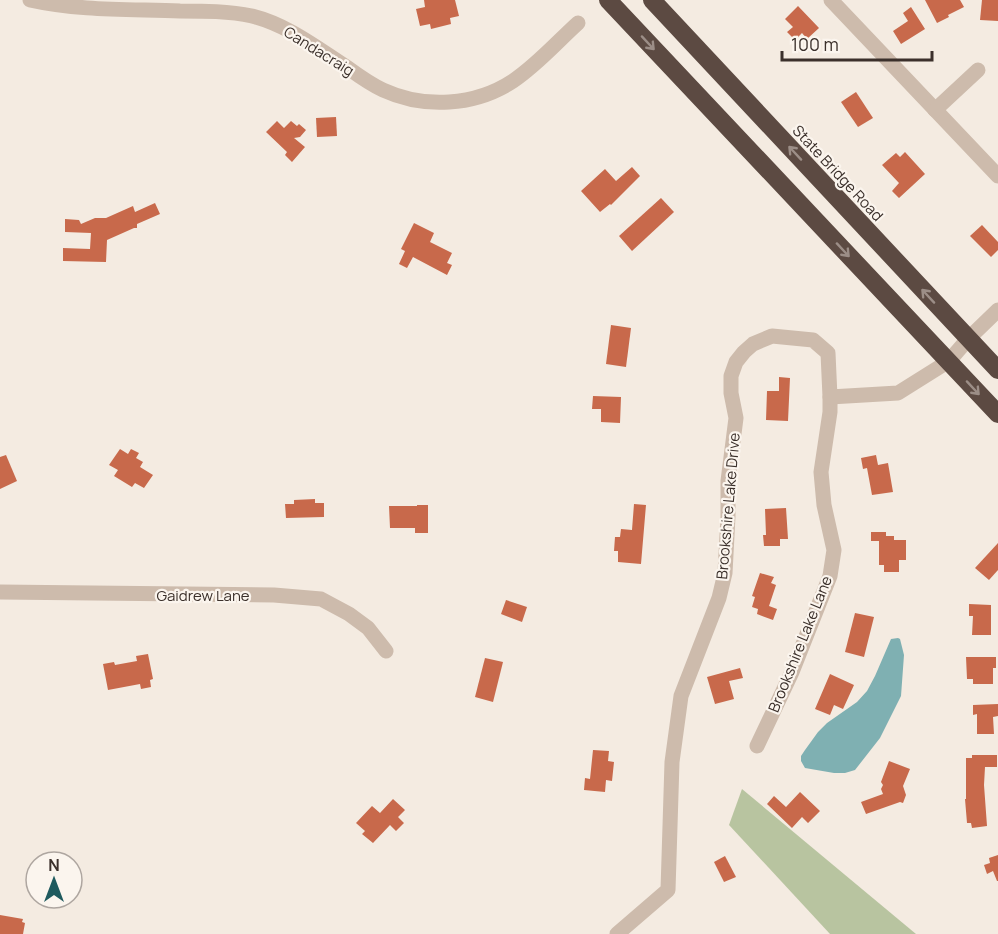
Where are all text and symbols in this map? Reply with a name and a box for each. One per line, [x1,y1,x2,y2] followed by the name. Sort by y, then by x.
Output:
[280,21,358,81] street label: Candacraig
[782,24,932,62] scale bar
[791,32,839,56] text: 100 m
[641,35,655,50] one-way arrow
[788,120,888,226] street label: State Bridge Road
[788,146,802,161] one-way arrow
[836,242,851,257] one-way arrow
[921,289,935,304] one-way arrow
[966,380,980,395] one-way arrow
[711,432,745,580] street label: Brookshire Lake Drive
[763,572,837,715] street label: Brookshire Lake Lane
[156,585,250,606] street label: Gaidrew Lane
[24,850,84,910] north arrow
[48,854,60,876] text: N

